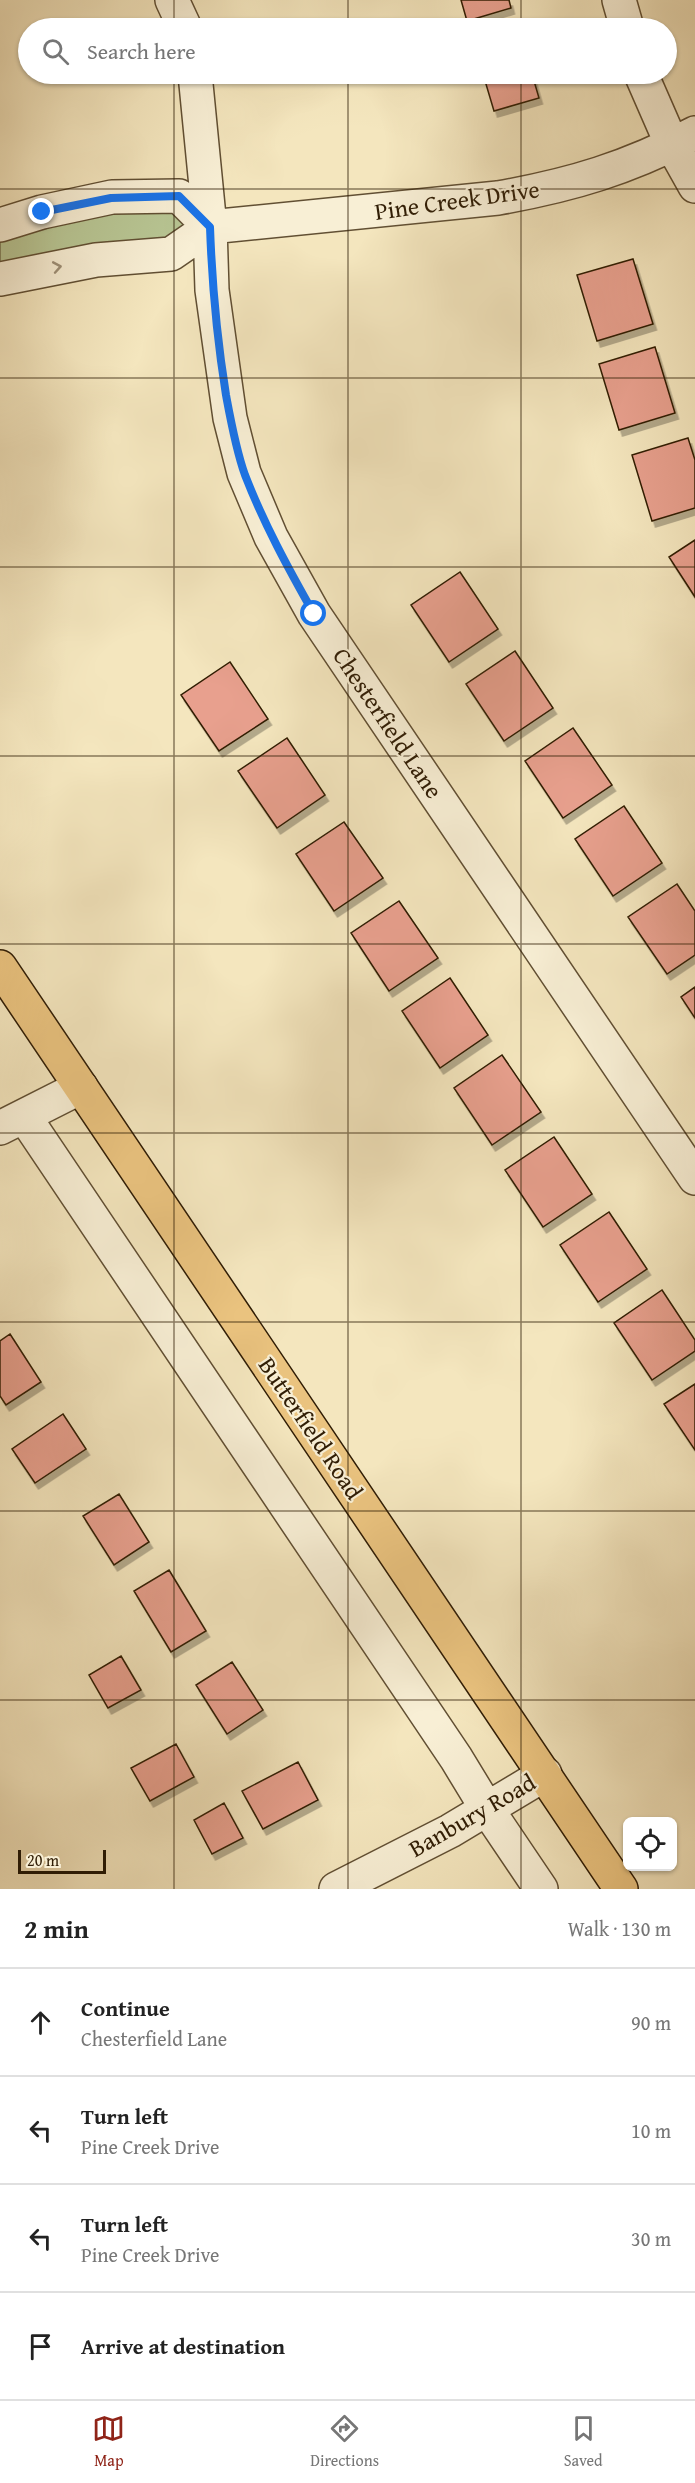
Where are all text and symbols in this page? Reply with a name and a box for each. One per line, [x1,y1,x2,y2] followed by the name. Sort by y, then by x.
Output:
[18,18,677,84] search box
[39,35,72,68] icon: search
[87,35,196,67] text: Search here
[372,171,542,229] street label: Pine Creek Drive
[28,198,54,224] route end
[52,261,62,273] one-way arrow
[300,600,326,626] route start
[324,641,452,805] street label: Chesterfield Lane
[250,1350,372,1507] street label: Butterfield Road
[402,1764,542,1865] street label: Banbury Road
[623,1817,677,1871] map controls
[623,1817,677,1871] button: locate
[18,1847,106,1874] scale bar
[27,1848,59,1872] text: 20 m
[24,1909,89,1948] text: 2 min
[568,1914,671,1943] text: Walk · 130 m
[81,1992,170,2024] text: Continue
[24,2006,57,2039] icon: ahead
[631,2008,671,2037] text: 90 m
[81,2024,227,2053] text: Chesterfield Lane
[81,2100,168,2132] text: Turn left
[24,2114,57,2147] icon: left
[631,2116,671,2145] text: 10 m
[81,2132,219,2161] text: Pine Creek Drive
[81,2208,168,2240] text: Turn left
[24,2222,57,2255] icon: left
[631,2224,671,2253] text: 30 m
[81,2240,219,2269] text: Pine Creek Drive
[24,2330,57,2363] icon: arrive
[81,2330,285,2362] text: Arrive at destination
[92,2412,125,2472] tab: Map
[310,2412,379,2472] tab: Directions
[564,2412,603,2472] tab: Saved

